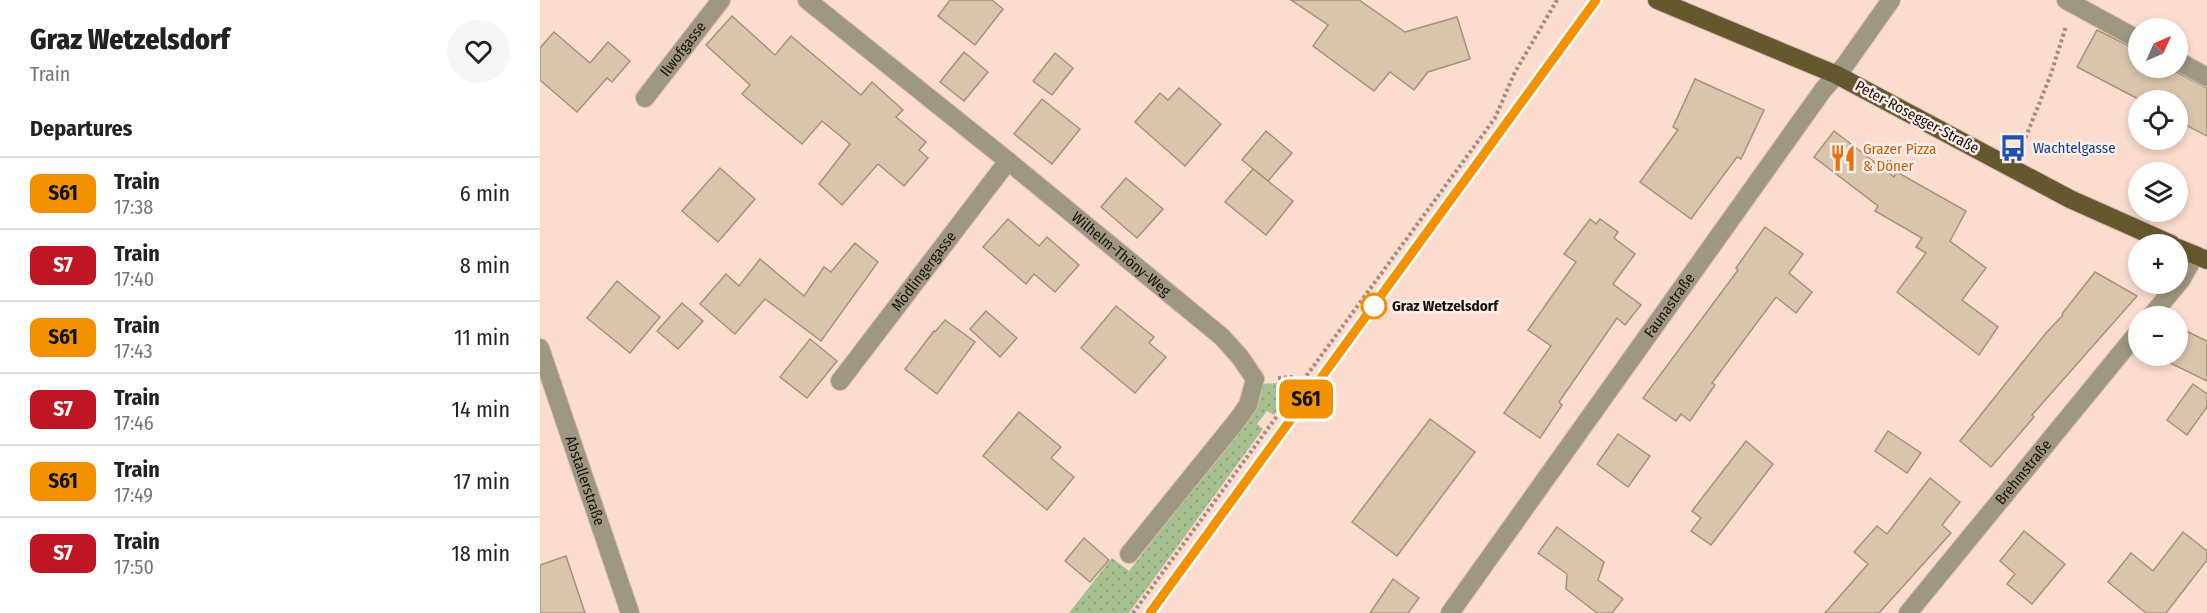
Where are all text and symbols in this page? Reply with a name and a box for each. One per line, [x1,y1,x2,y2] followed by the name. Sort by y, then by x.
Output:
[656,18,710,80] street label: Ilwofgasse
[2128,18,2188,78] north arrow
[2128,18,2188,366] map controls
[447,20,510,83] button: heart
[30,23,230,56] text: Graz Wetzelsdorf
[30,62,70,86] text: Train
[1852,77,1982,157] street label: Peter-Rosegger-Straße
[2128,90,2188,150] button: locate
[30,115,132,142] text: Departures
[1998,133,2028,163] bus stop icon: Wachtelgasse
[2033,139,2116,157] place label: Wachtelgasse
[1863,140,1936,175] place label: Grazer Pizza & Döner
[1828,143,1858,173] restaurant icon: Grazer Pizza & Döner
[2128,162,2188,222] button: layers
[114,168,160,195] text: Train
[48,180,78,206] text: S61
[460,180,510,207] text: 6 min
[114,195,153,219] text: 17:38
[1068,208,1174,300] street label: Wilhelm-Thöny-Weg
[888,228,960,315] street label: Mödlingergasse
[2128,234,2188,294] button: +
[114,240,160,267] text: Train
[53,252,73,278] text: S7
[460,252,510,279] text: 8 min
[114,267,154,291] text: 17:40
[1640,270,1699,341] street label: Faunastraße
[1361,293,1387,319] marker: Graz Wetzelsdorf
[1392,297,1499,315] place label: Graz Wetzelsdorf
[2128,306,2188,366] button: −
[114,312,160,339] text: Train
[48,324,78,350] text: S61
[454,324,510,351] text: 11 min
[114,339,152,363] text: 17:43
[1272,380,1341,418] line badge: S61
[114,384,160,411] text: Train
[1291,386,1321,412] text: S61
[53,396,73,422] text: S7
[452,396,510,423] text: 14 min
[114,411,154,435] text: 17:46
[561,433,609,528] street label: Abstallerstraße
[1991,436,2055,508] street label: Brehmstraße
[114,456,160,483] text: Train
[48,468,78,494] text: S61
[453,468,510,495] text: 17 min
[114,483,153,507] text: 17:49
[114,528,160,555] text: Train
[53,540,73,566] text: S7
[451,540,510,567] text: 18 min
[114,555,154,579] text: 17:50

